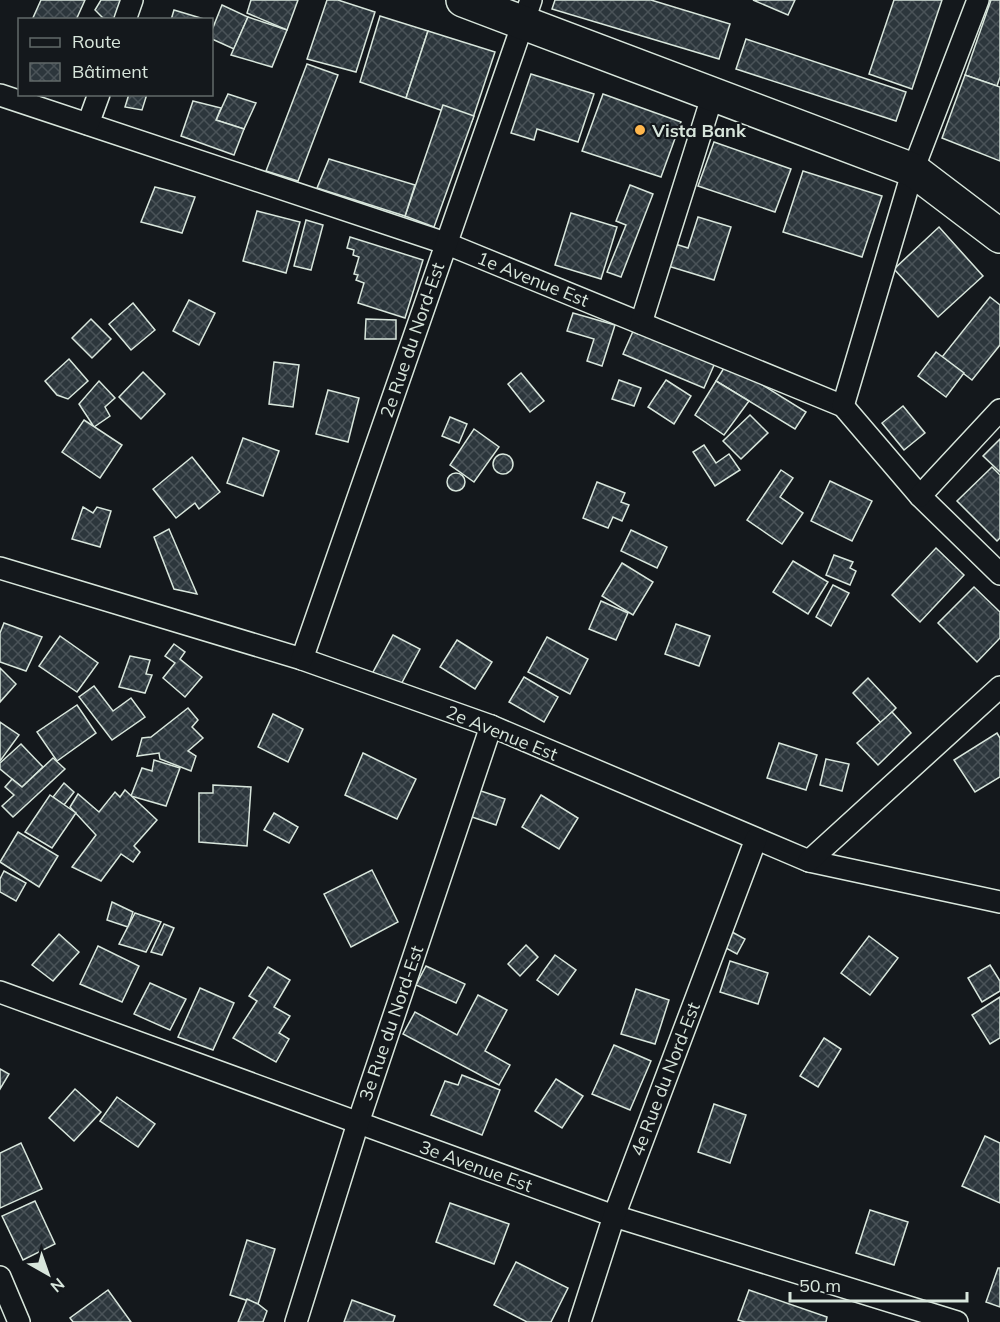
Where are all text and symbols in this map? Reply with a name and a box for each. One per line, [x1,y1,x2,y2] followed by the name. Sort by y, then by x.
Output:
[18,18,213,96] legend
[72,30,121,53] text: Route
[72,60,148,83] text: Bâtiment
[651,119,747,142] place label: Vista Bank
[633,123,647,137] marker: Vista Bank
[474,246,592,312] street label: 1e Avenue Est
[375,259,449,421] street label: 2e Rue du Nord-Est
[443,700,561,766] street label: 2e Avenue Est
[354,942,428,1104] street label: 3e Rue du Nord-Est
[625,999,705,1159] street label: 4e Rue du Nord-Est
[416,1135,536,1197] street label: 3e Avenue Est
[18,1244,78,1304] north arrow
[790,1265,967,1303] scale bar
[47,1274,69,1297] text: N
[799,1274,841,1297] text: 50 m

